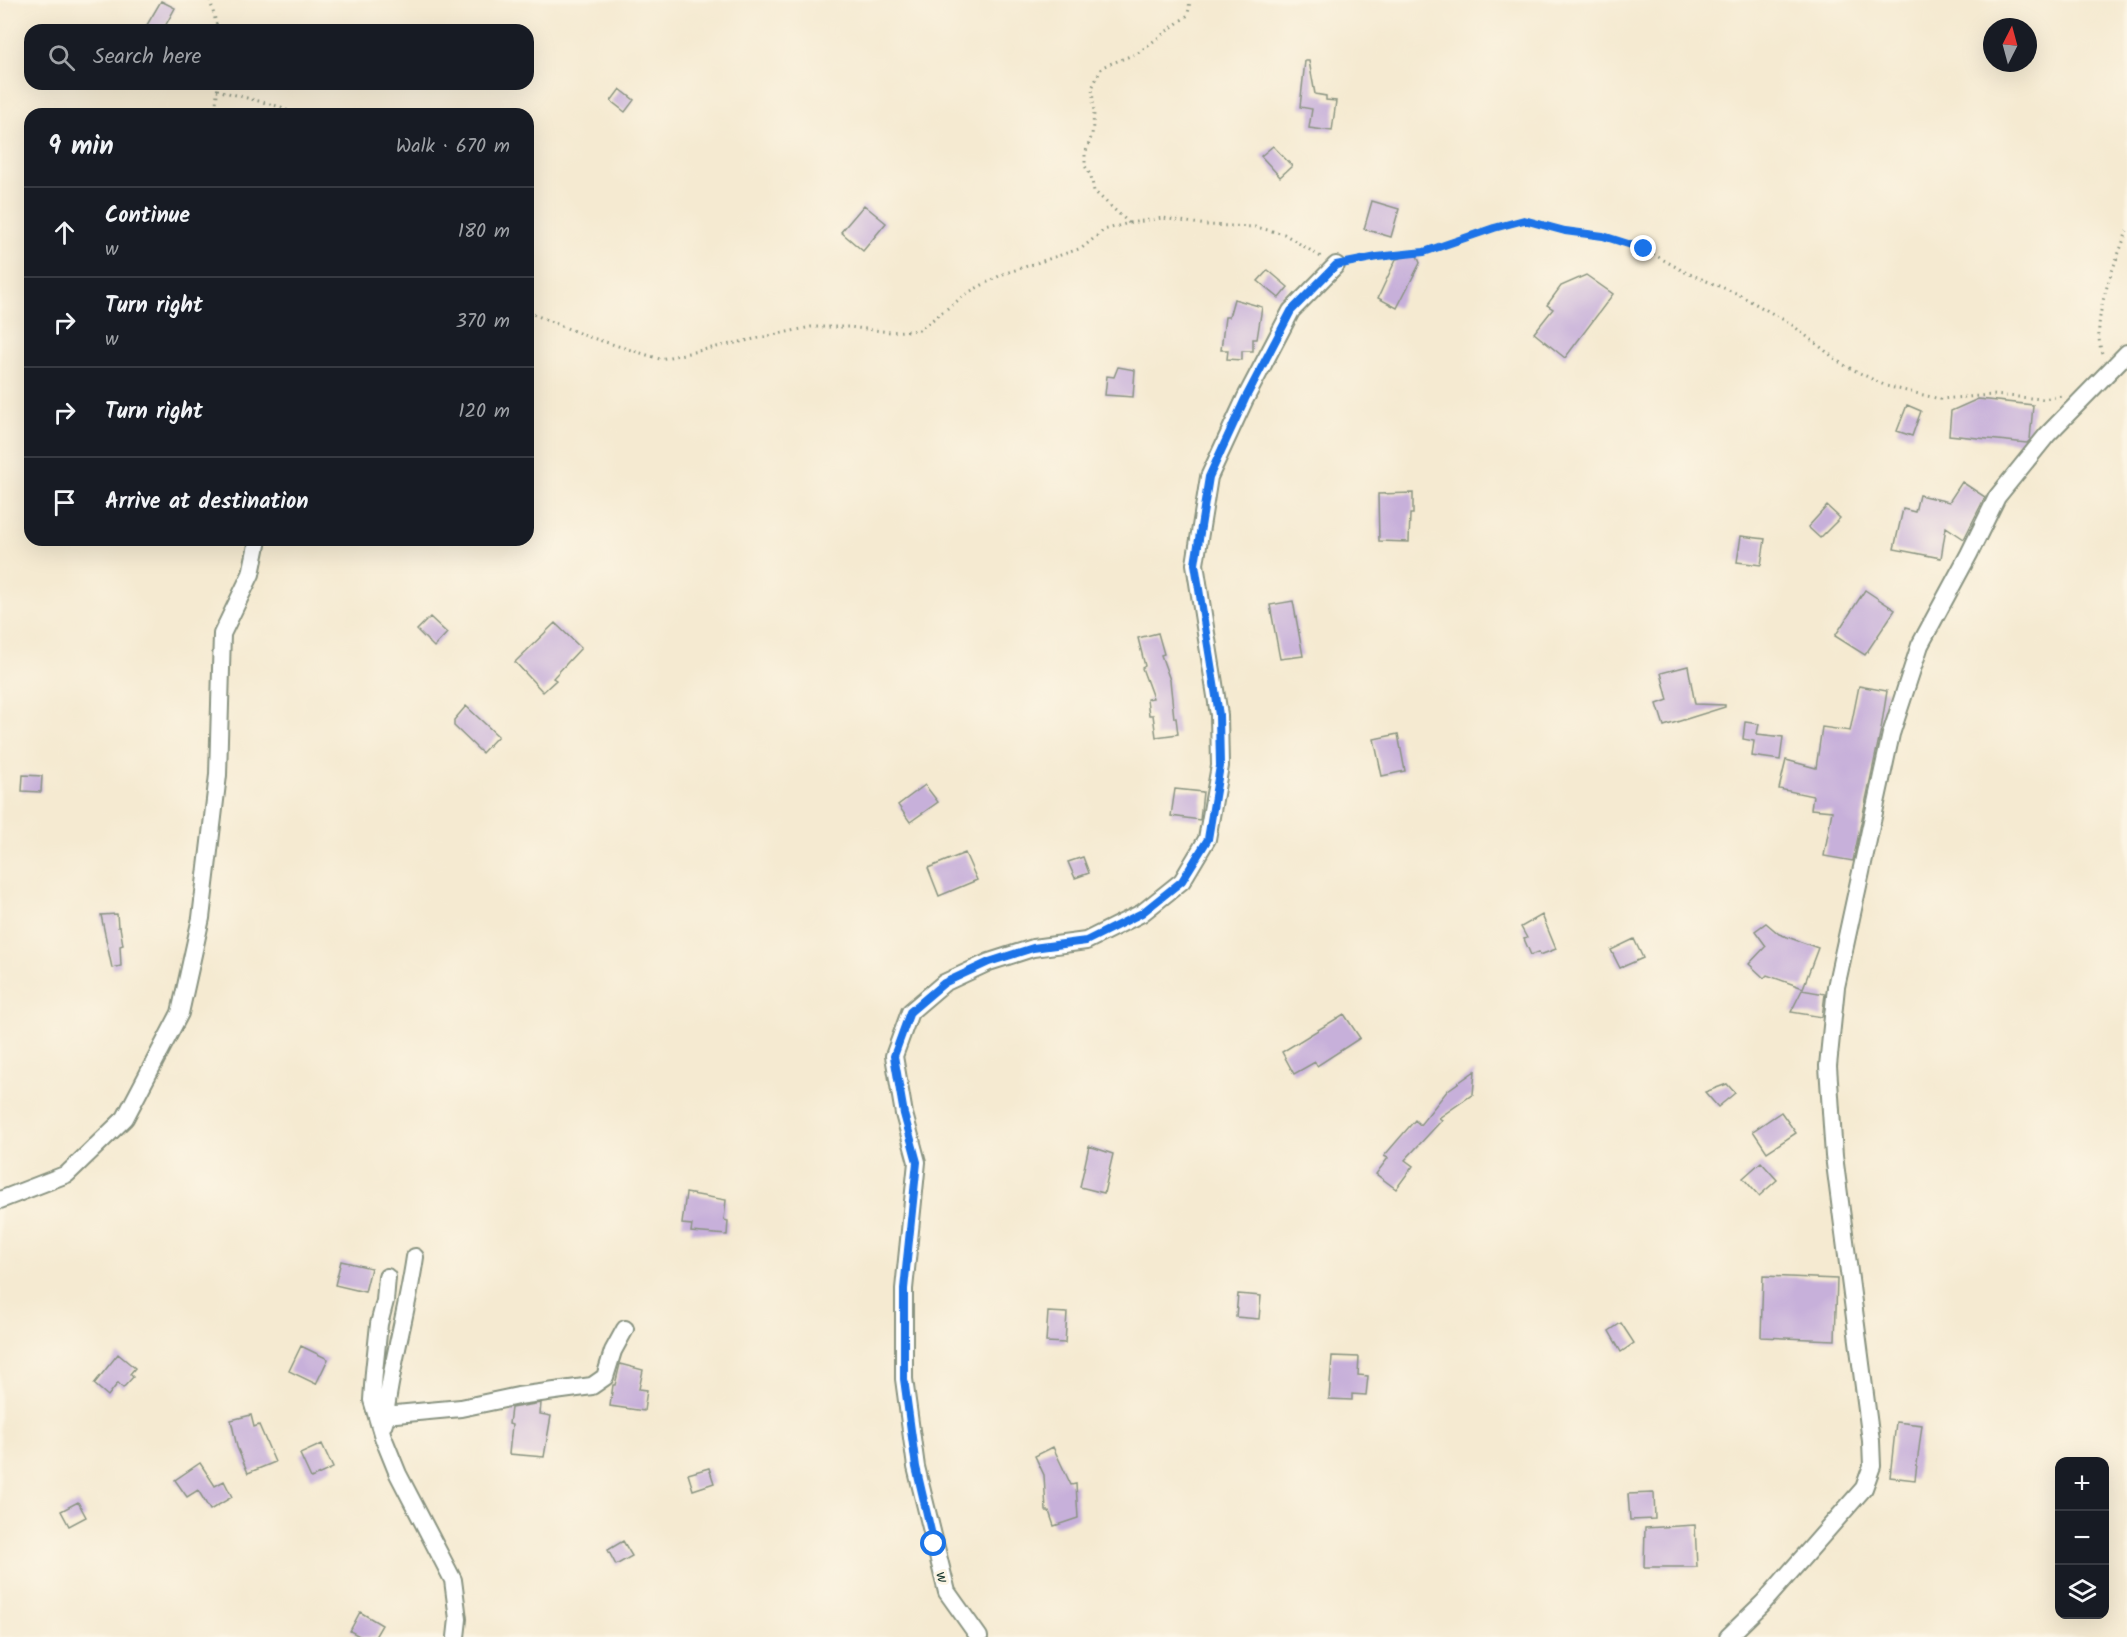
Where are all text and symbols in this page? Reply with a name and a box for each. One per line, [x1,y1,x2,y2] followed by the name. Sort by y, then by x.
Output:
[1983,18,2037,72] north arrow
[24,24,534,90] search box
[93,40,201,75] text: Search here
[45,41,78,74] icon: search
[48,126,114,168] text: 9 min
[396,131,510,163] text: Walk · 670 m
[105,199,190,234] text: Continue
[48,216,81,249] icon: ahead
[458,216,510,248] text: 180 m
[105,234,118,266] text: w
[1630,235,1656,261] route end
[105,289,203,324] text: Turn right
[48,306,81,339] icon: right
[455,306,510,338] text: 370 m
[105,324,118,356] text: w
[105,395,203,430] text: Turn right
[48,396,81,429] icon: right
[458,396,510,428] text: 120 m
[105,485,308,520] text: Arrive at destination
[48,486,81,519] icon: arrive
[2055,1457,2109,1619] map controls
[2055,1457,2109,1511] button: +
[2055,1511,2109,1565] button: −
[920,1530,946,1556] route start
[2055,1565,2109,1619] button: layers
[928,1569,955,1586] street label: w

